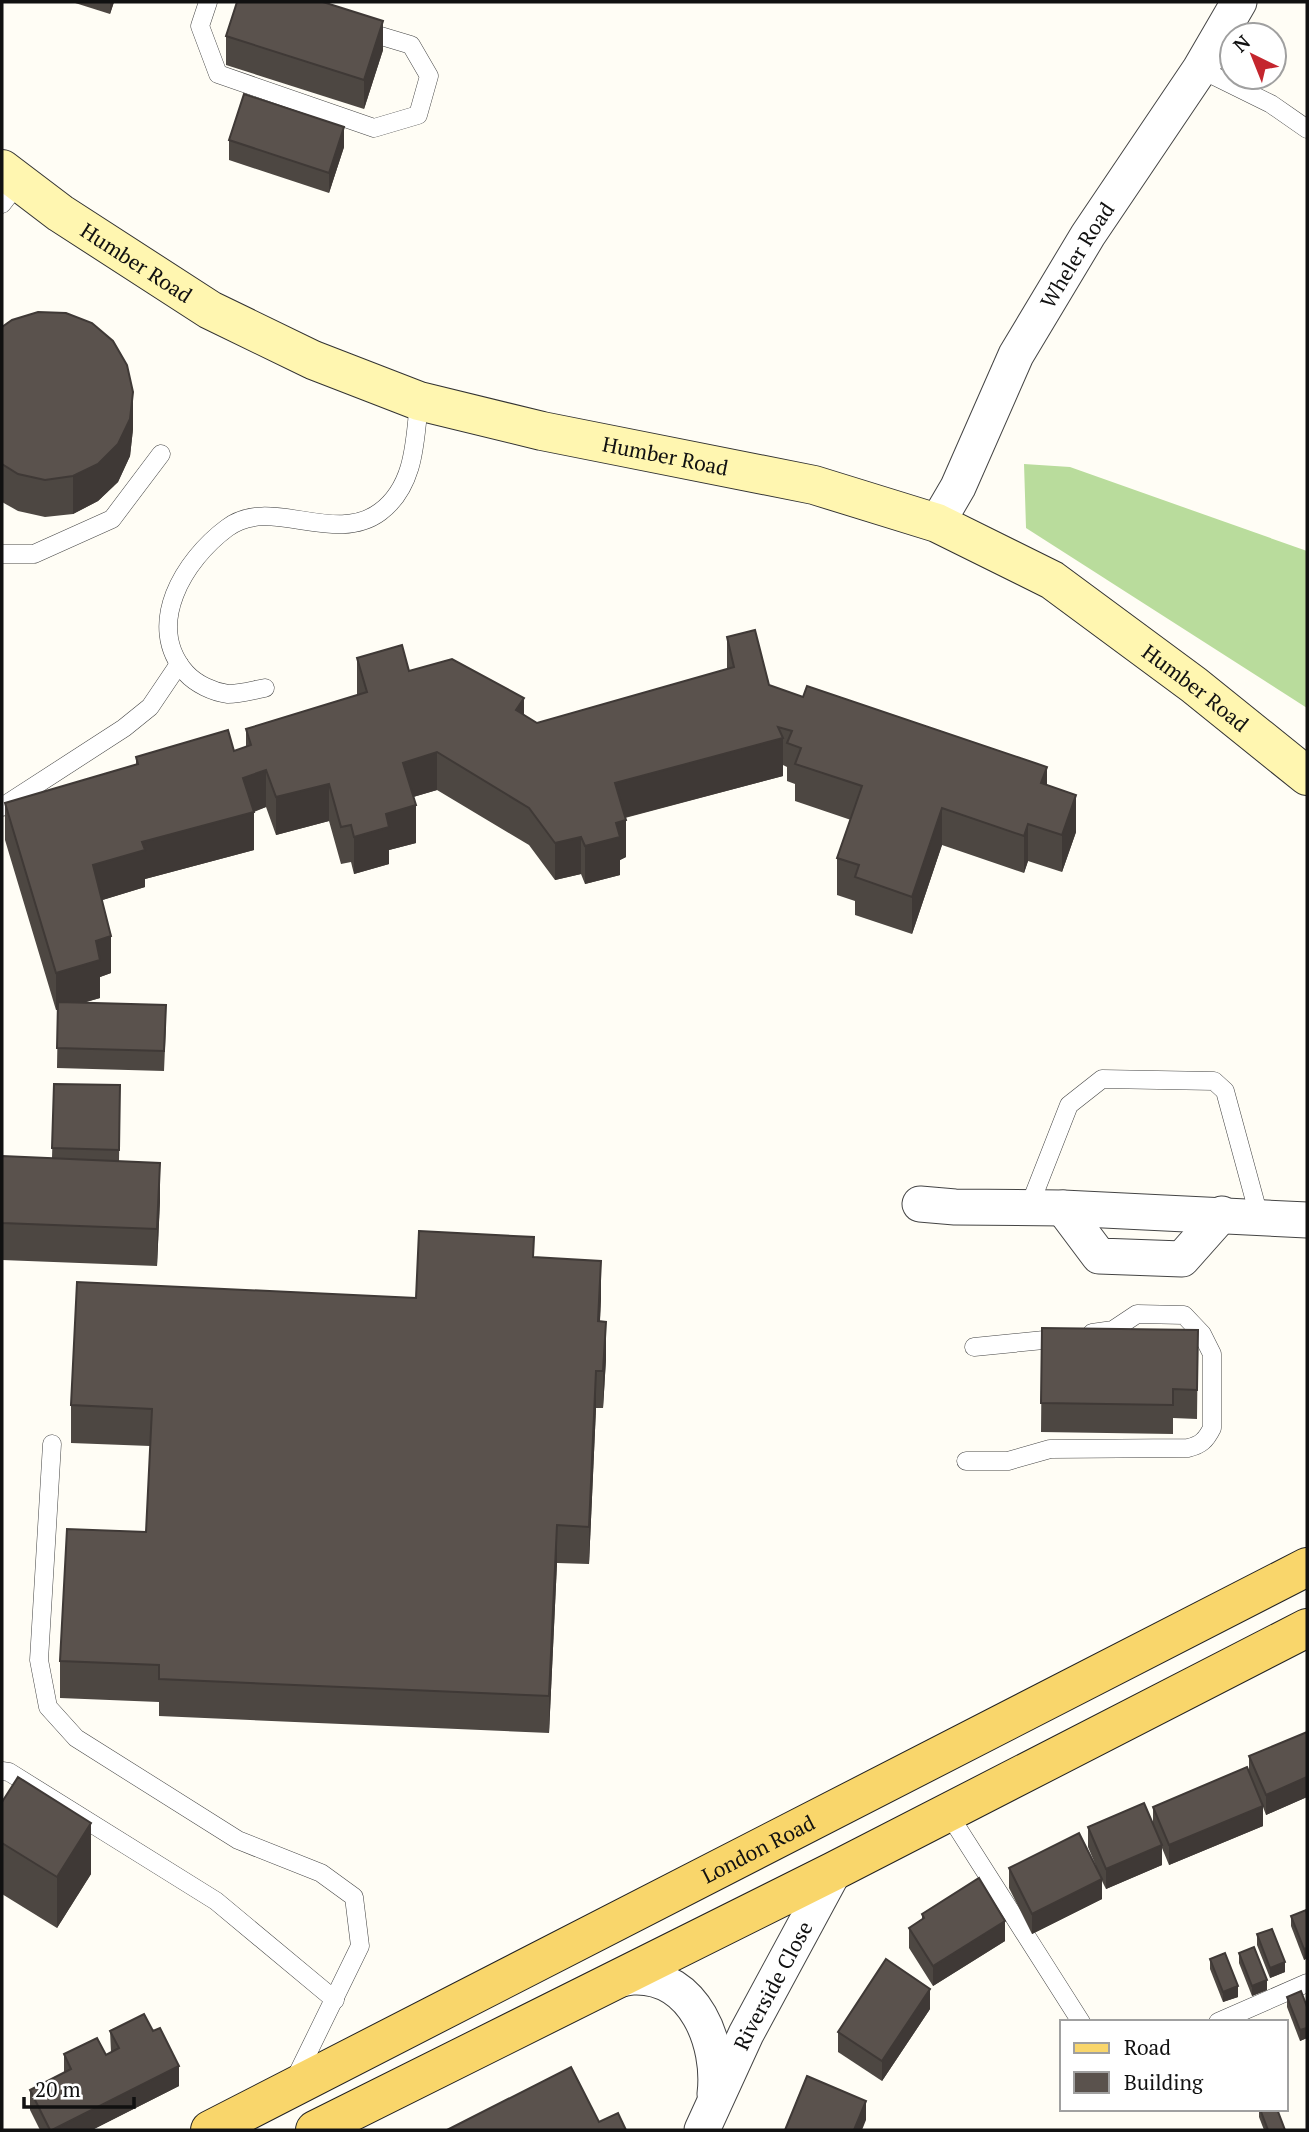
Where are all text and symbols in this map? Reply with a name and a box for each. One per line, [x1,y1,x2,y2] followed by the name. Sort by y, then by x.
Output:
[1218,21,1288,91] north arrow
[1227,29,1255,57] text: N
[1034,196,1120,313] street label: Wheler Road
[75,216,198,309] street label: Humber Road
[600,429,731,482] street label: Humber Road
[1137,637,1255,738] street label: Humber Road
[697,1808,820,1889] street label: London Road
[727,1916,819,2054] street label: Riverside Close
[1060,2020,1288,2111] legend
[1124,2033,1171,2061] text: Road
[24,2066,135,2110] scale bar
[1124,2068,1204,2096] text: Building
[35,2075,81,2103] text: 20 m

